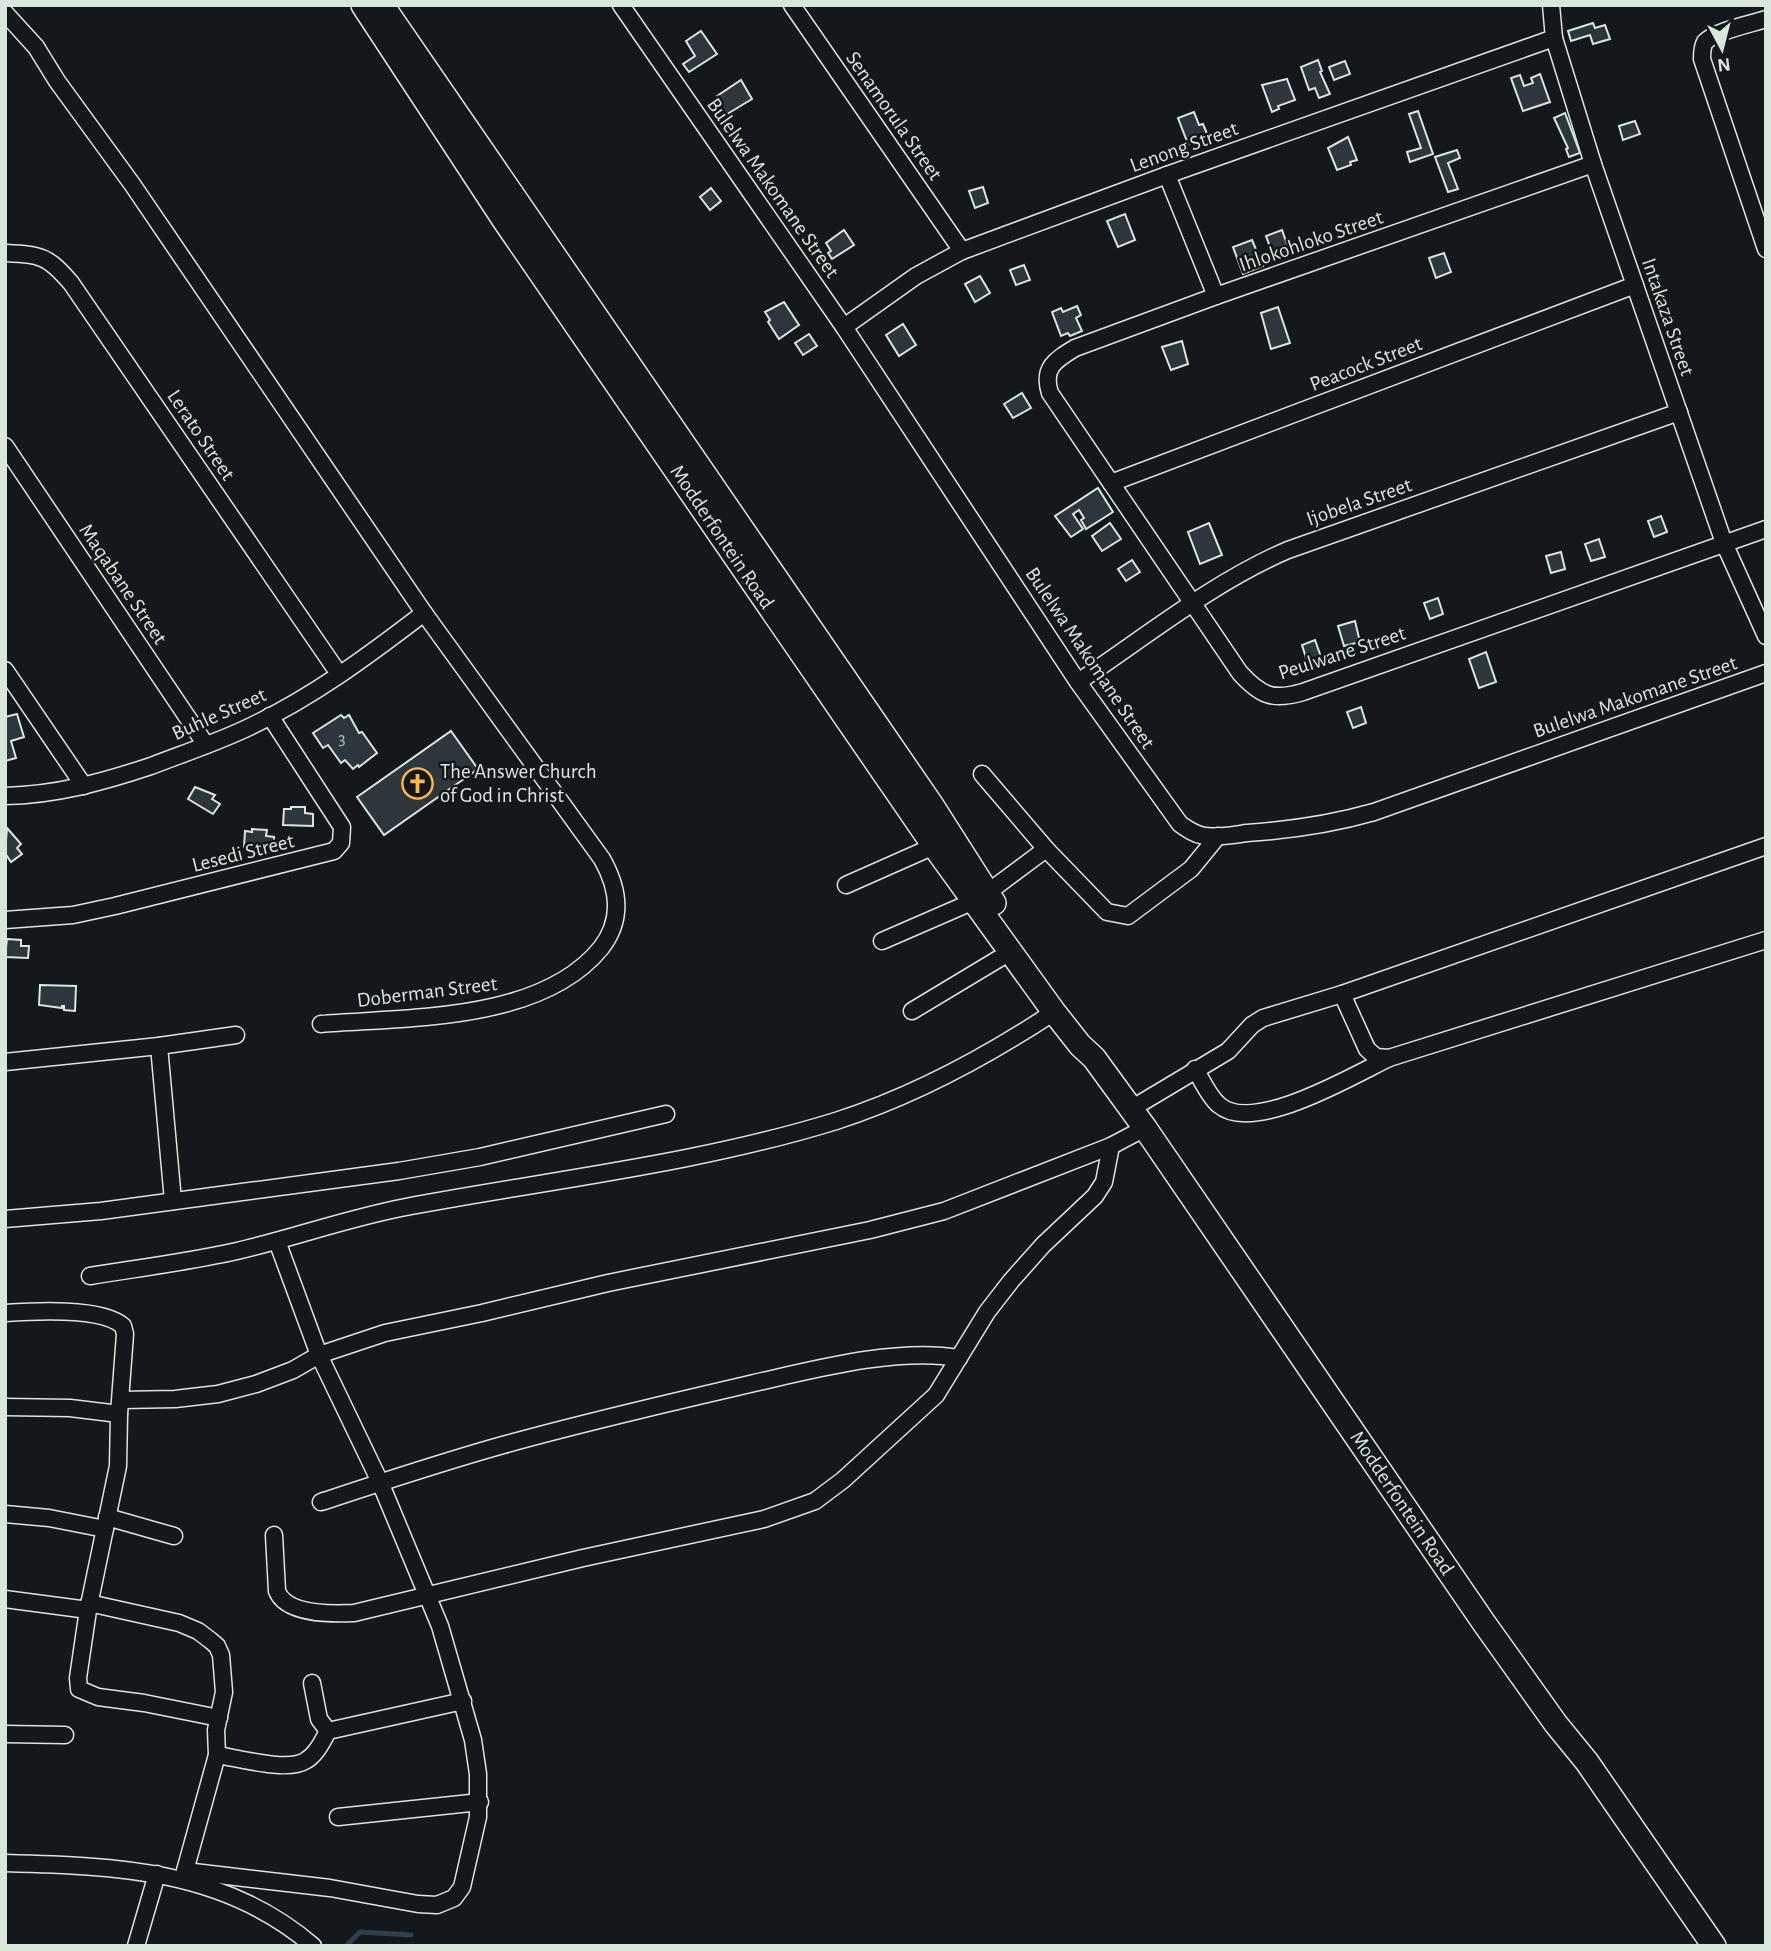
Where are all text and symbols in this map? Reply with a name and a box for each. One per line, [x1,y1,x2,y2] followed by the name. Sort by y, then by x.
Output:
[1687,14,1757,84] north arrow
[842,48,946,184] street label: Senamorula Street
[1716,54,1732,75] text: N
[703,94,843,282] street label: Bulelwa Makomane Street
[1127,118,1241,176] street label: Lenong Street
[1236,206,1386,275] street label: Ihlokohloko Street
[1638,256,1698,379] street label: Intakaza Street
[1307,333,1425,395] street label: Peacock Street
[163,386,239,484] street label: Lerato Street
[666,461,778,613] street label: Modderfontein Road
[1304,474,1415,530] street label: Ijobela Street
[75,520,171,648] street label: Maqabane Street
[1021,563,1159,753] street label: Bulelwa Makomane Street
[1276,622,1408,683] street label: Peulwane Street
[1530,652,1740,742] street label: Bulelwa Makomane Street
[169,684,270,744] street label: Buhle Street
[338,730,346,748] house number: 3
[440,761,597,806] place label: The Answer Church of God in Christ
[400,766,434,800] church icon: The Answer Church of God in Christ
[190,830,296,876] street label: Lesedi Street
[356,973,499,1011] street label: Doberman Street
[1346,1427,1458,1579] street label: Modderfontein Road

